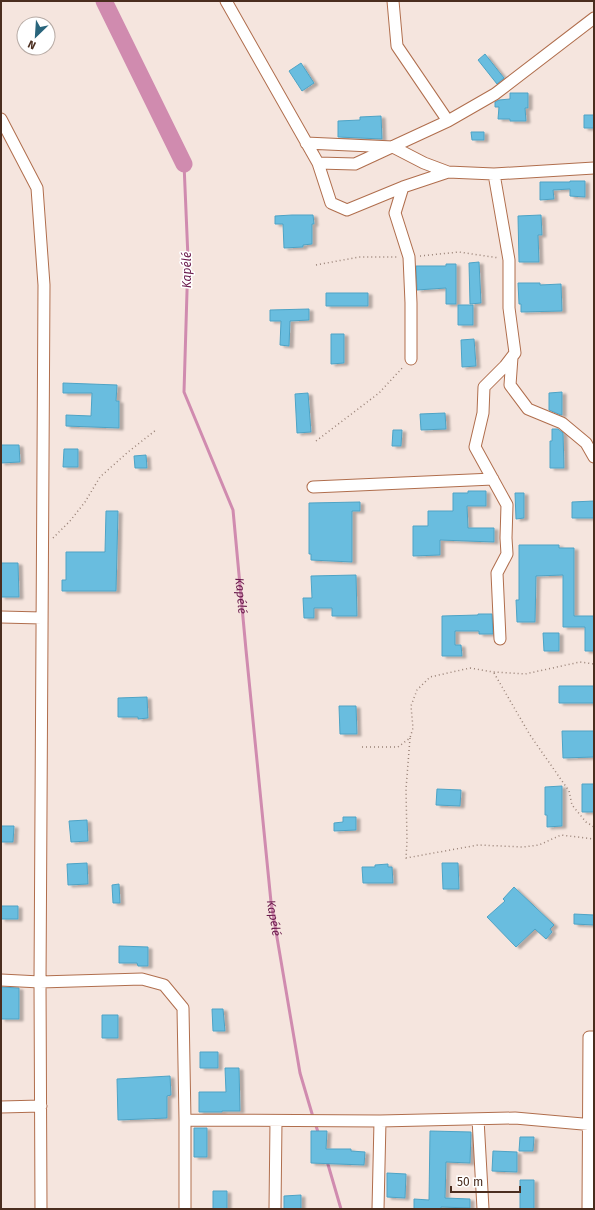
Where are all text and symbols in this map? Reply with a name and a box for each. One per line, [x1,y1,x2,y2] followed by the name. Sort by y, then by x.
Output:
[16,16,56,56] north arrow
[26,37,38,52] text: N
[180,252,194,288] water label: Kapélé
[232,577,250,615] water label: Kapélé
[264,899,284,937] water label: Kapélé
[451,1168,520,1194] scale bar
[457,1175,483,1189] text: 50 m

